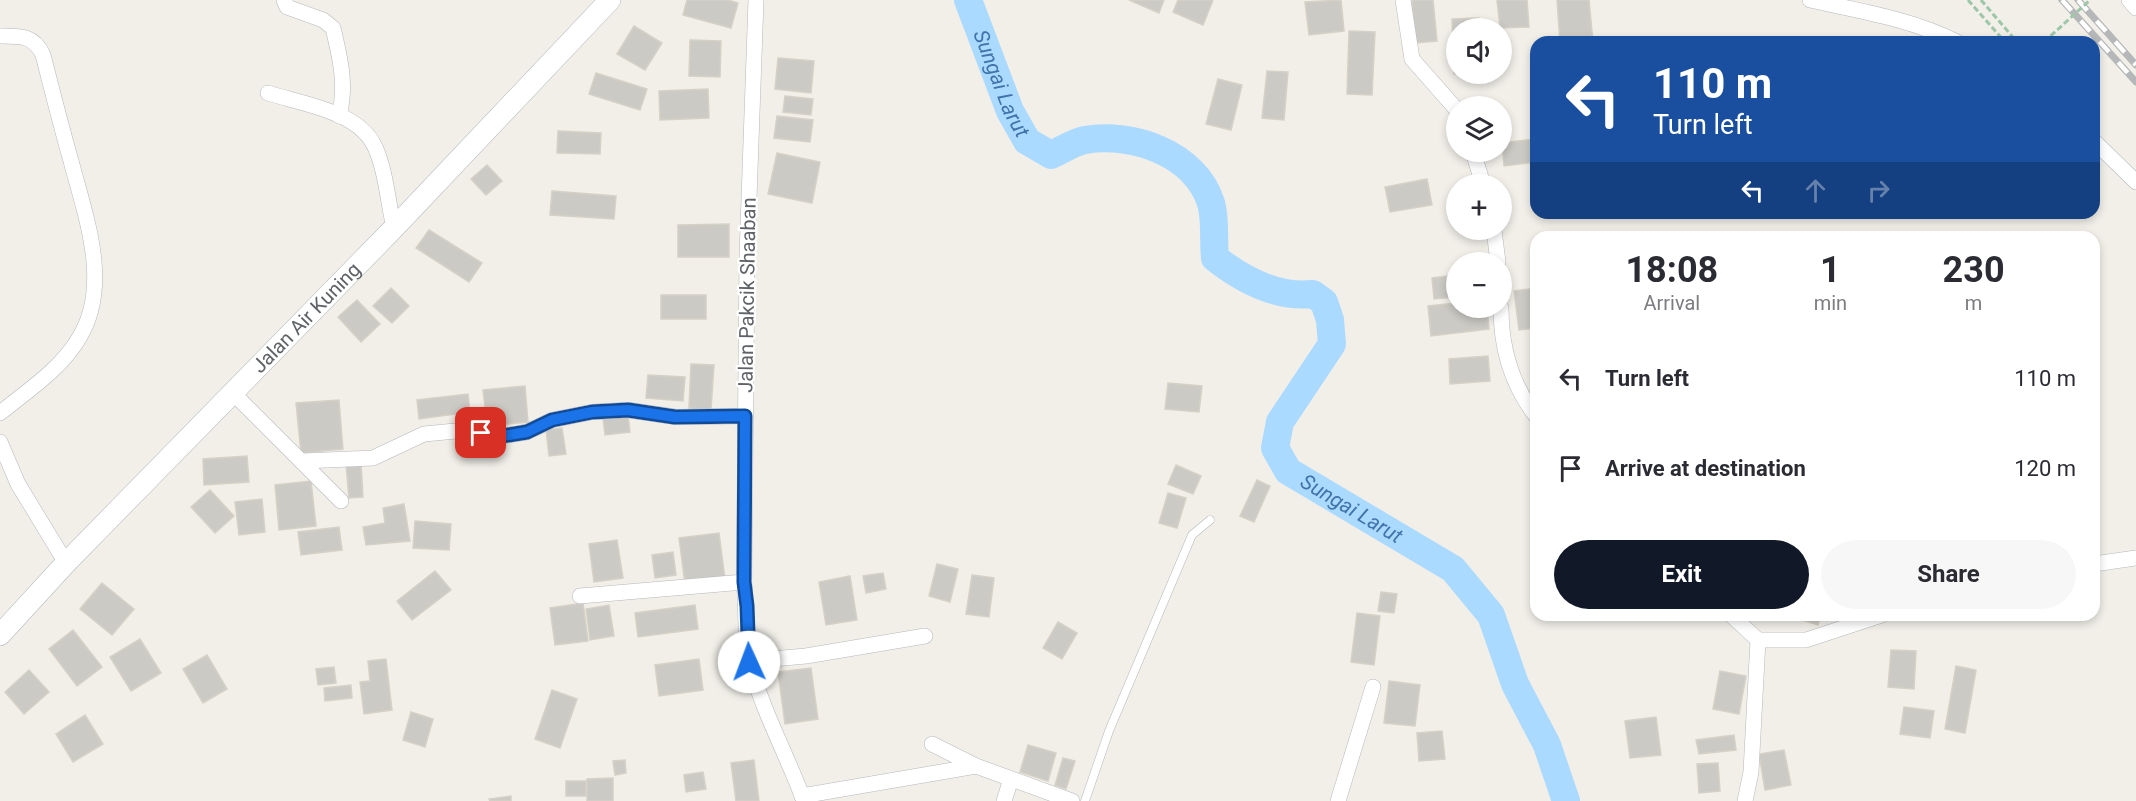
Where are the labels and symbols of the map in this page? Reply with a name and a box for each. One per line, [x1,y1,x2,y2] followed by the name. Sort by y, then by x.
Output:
[968,27,1035,142] water label: Sungai Larut
[733,197,761,393] street label: Jalan Pakcik Shaaban
[247,257,365,378] street label: Jalan Air Kuning
[455,407,506,458] pin
[1296,469,1407,548] water label: Sungai Larut
[717,630,781,694] position arrow

